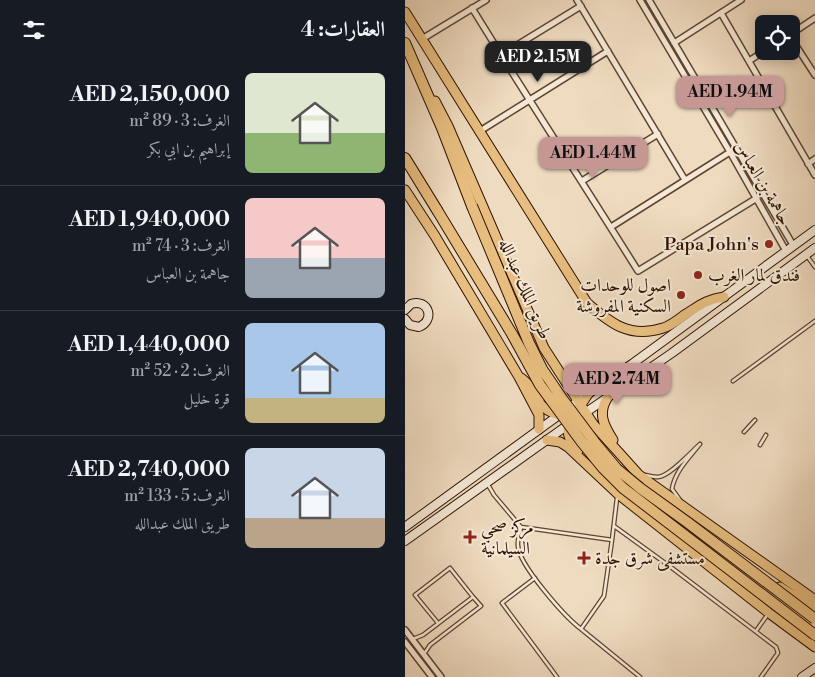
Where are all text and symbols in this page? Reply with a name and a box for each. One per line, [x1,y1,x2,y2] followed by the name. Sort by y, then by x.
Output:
[755,15,800,60] map controls
[755,15,800,60] button: locate
[20,16,48,44] icon: filters
[301,17,385,43] text: العقارات: 4
[481,41,595,83] pin: AED 2.15M
[496,47,580,67] text: AED 2.15M
[673,76,787,118] pin: AED 1.94M
[70,82,230,108] text: AED 2,150,000
[687,82,773,102] text: AED 1.94M
[285,93,345,153] icon: home
[129,111,230,131] text: الغرف: 3 · 89 m²
[536,136,650,179] pin: AED 1.44M
[729,136,797,230] street label: جاهمة بن العباس
[147,139,230,159] text: إبراهيم بن ابي بكر
[550,143,636,163] text: AED 1.44M
[69,207,230,233] text: AED 1,940,000
[285,218,345,278] icon: home
[664,233,759,256] place label: Papa John's
[493,235,557,343] street label: طريق الملك عبدالله
[132,236,230,256] text: الغرف: 3 · 74 m²
[763,238,775,250] marker: Papa John's
[146,264,230,284] text: جاهمة بن العباس
[708,264,800,287] place label: فندق لمار الغرب
[692,269,704,281] marker: فندق لمار الغرب
[576,274,671,318] place label: اصول للوحدات السكنية المفروشة
[675,289,687,301] marker: اصول للوحدات السكنية المفروشة
[67,332,230,358] text: AED 1,440,000
[285,343,345,403] icon: home
[131,361,230,381] text: الغرف: 2 · 52 m²
[560,362,674,405] pin: AED 2.74M
[574,369,660,389] text: AED 2.74M
[184,389,230,409] text: قرة خليل
[68,457,230,483] text: AED 2,740,000
[285,468,345,528] icon: home
[124,486,230,506] text: الغرف: 5 · 133 m²
[135,514,230,534] text: طريق الملك عبدالله
[481,516,534,560] place label: مركز صحي السيلمانية
[463,530,477,544] marker: مركز صحي السيلمانية
[595,547,705,571] place label: مستشفى شرق جدة
[577,551,591,565] marker: مستشفى شرق جدة

